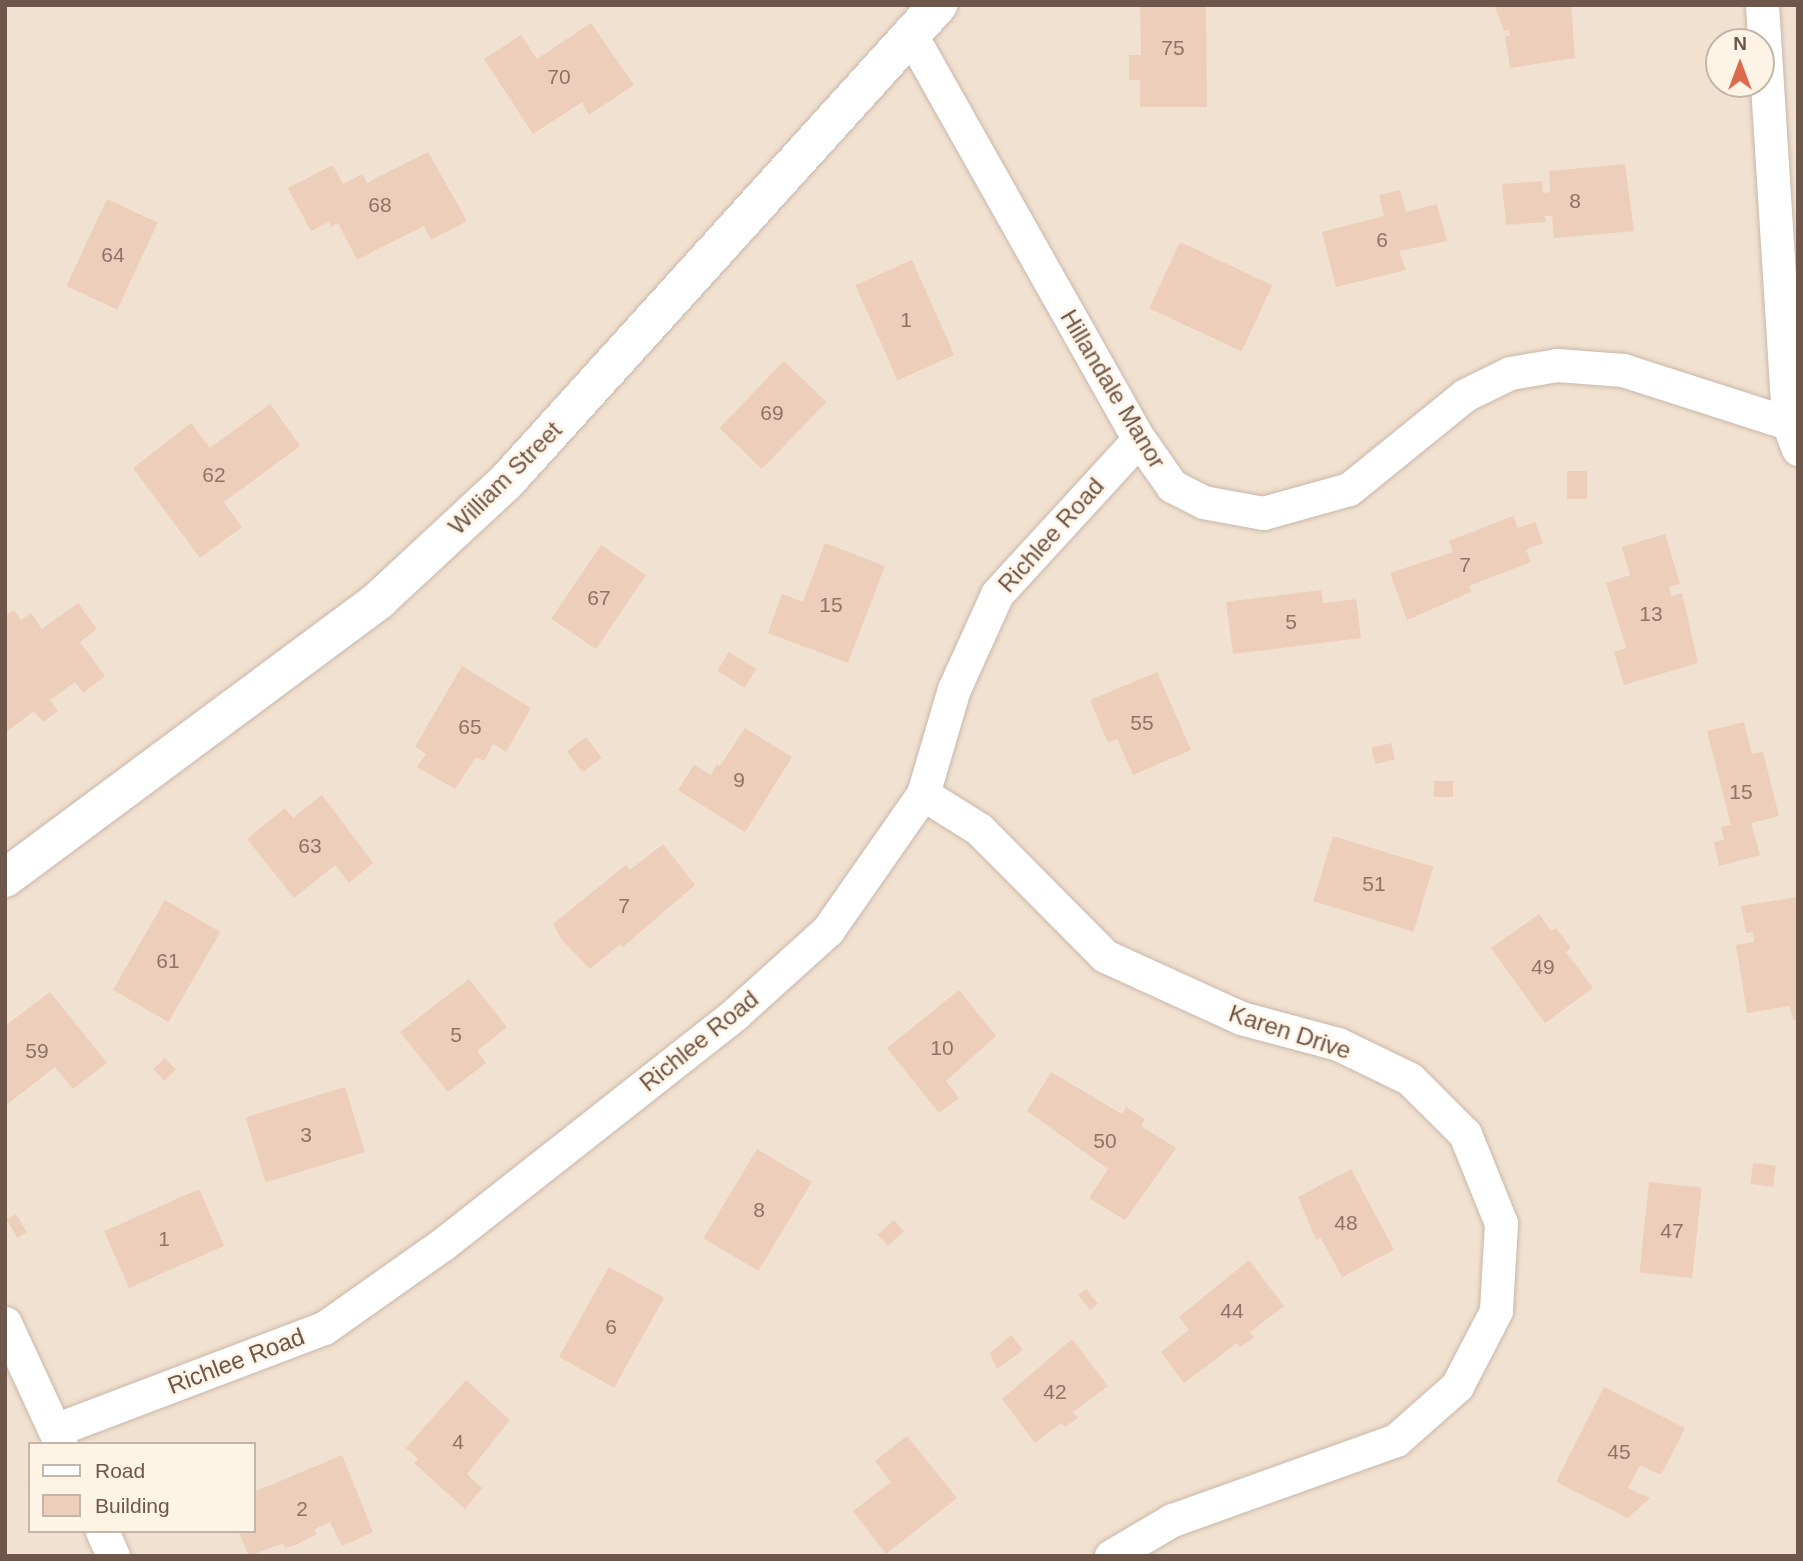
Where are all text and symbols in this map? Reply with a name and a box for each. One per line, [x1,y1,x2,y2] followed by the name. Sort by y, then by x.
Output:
[1705,28,1775,98] north arrow
[1733,33,1747,54] text: N
[1161,35,1185,61] house number: 75
[547,64,571,90] house number: 70
[1569,188,1581,214] house number: 8
[368,192,392,218] house number: 68
[1376,227,1388,253] house number: 6
[101,242,125,268] house number: 64
[1054,304,1172,474] street label: Hillandale Manor
[900,307,912,333] house number: 1
[760,400,784,426] house number: 69
[442,415,568,541] street label: William Street
[202,462,226,488] house number: 62
[992,472,1110,598] street label: Richlee Road
[1459,552,1471,578] house number: 7
[587,585,611,611] house number: 67
[819,592,843,618] house number: 15
[1639,601,1663,627] house number: 13
[1285,609,1297,635] house number: 5
[1130,710,1154,736] house number: 55
[458,714,482,740] house number: 65
[733,767,745,793] house number: 9
[1729,779,1753,805] house number: 15
[298,833,322,859] house number: 63
[1362,871,1386,897] house number: 51
[618,893,630,919] house number: 7
[156,948,180,974] house number: 61
[1531,954,1555,980] house number: 49
[634,984,764,1098] street label: Richlee Road
[1225,999,1355,1065] street label: Karen Drive
[450,1022,462,1048] house number: 5
[930,1035,954,1061] house number: 10
[25,1038,49,1064] house number: 59
[300,1122,312,1148] house number: 3
[1093,1128,1117,1154] house number: 50
[753,1197,765,1223] house number: 8
[1334,1210,1358,1236] house number: 48
[1660,1218,1684,1244] house number: 47
[158,1226,170,1252] house number: 1
[1220,1298,1244,1324] house number: 44
[605,1314,617,1340] house number: 6
[164,1322,308,1400] street label: Richlee Road
[1043,1379,1067,1405] house number: 42
[452,1429,464,1455] house number: 4
[1607,1439,1631,1465] house number: 45
[28,1442,256,1533] legend
[95,1459,145,1482] text: Road
[95,1494,170,1517] text: Building
[296,1496,308,1522] house number: 2

